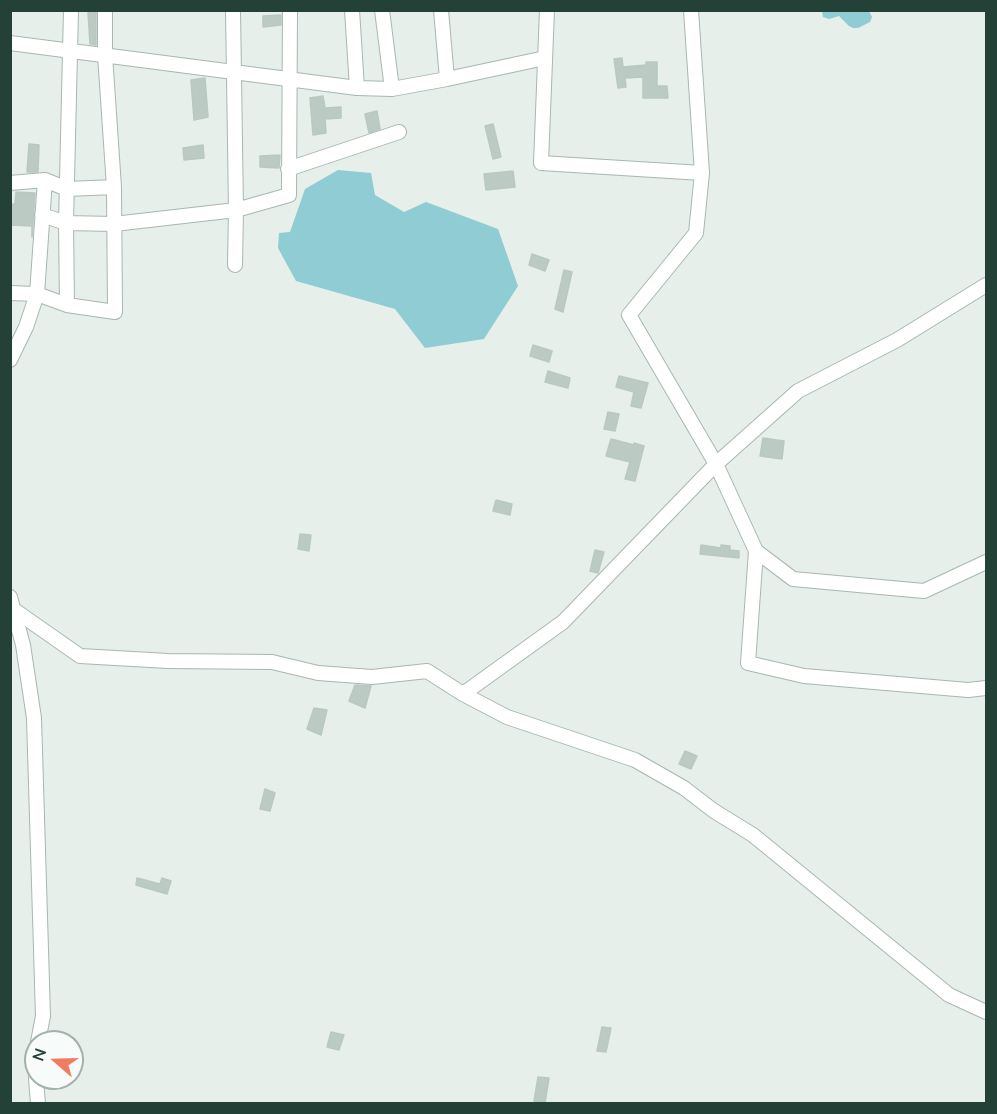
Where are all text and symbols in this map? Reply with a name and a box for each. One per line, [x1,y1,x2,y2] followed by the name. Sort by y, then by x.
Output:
[24,1030,84,1090] north arrow
[27,1045,50,1064] text: N

